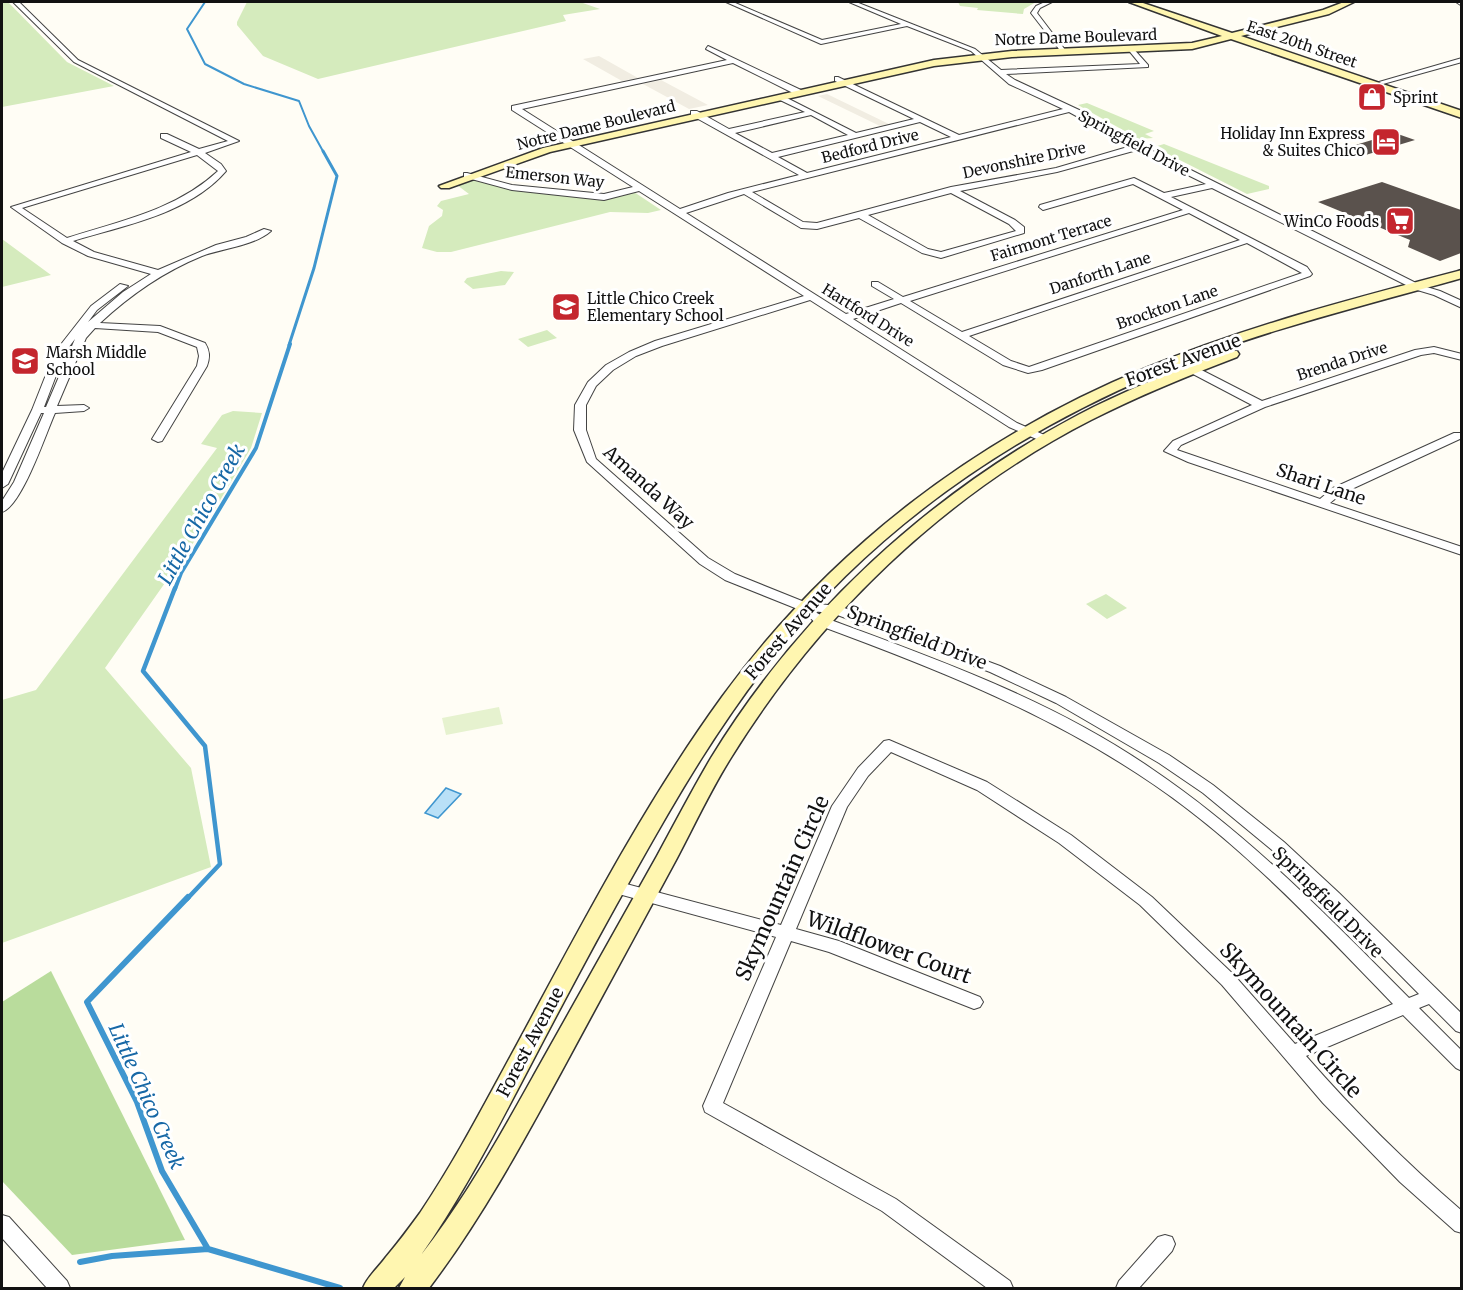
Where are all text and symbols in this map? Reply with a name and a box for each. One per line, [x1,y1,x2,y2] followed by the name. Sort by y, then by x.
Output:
[1244,16,1360,72] street label: East 20th Street
[994,25,1158,49] street label: Notre Dame Boulevard
[1356,81,1388,113] shop icon: Sprint
[1393,88,1438,107] place label: Sprint
[515,96,677,154] street label: Notre Dame Boulevard
[1075,106,1193,180] street label: Springfield Drive
[1220,124,1365,160] place label: Holiday Inn Express & Suites Chico
[819,125,921,167] street label: Bedford Drive
[1370,126,1402,158] hotel icon: Holiday Inn Express & Suites Chico
[961,138,1087,182] street label: Devonshire Drive
[505,162,606,192] street label: Emerson Way
[1384,205,1416,237] supermarket icon: WinCo Foods
[988,211,1114,265] street label: Fairmont Terrace
[1283,212,1379,231] place label: WinCo Foods
[1047,248,1153,298] street label: Danforth Lane
[819,279,918,351] street label: Hartford Drive
[1114,281,1220,333] street label: Brockton Lane
[587,289,724,325] place label: Little Chico Creek Elementary School
[550,291,582,323] school or university icon: Little Chico Creek Elementary School
[1122,328,1244,392] street label: Forest Avenue
[1294,337,1390,385] street label: Brenda Drive
[46,343,147,379] place label: Marsh Middle School
[9,345,41,377] school or university icon: Marsh Middle School
[152,439,250,589] water label: Little Chico Creek
[598,440,699,534] street label: Amanda Way
[1273,458,1369,510] street label: Shari Lane
[740,578,836,684] street label: Forest Avenue
[844,600,990,674] street label: Springfield Drive
[729,791,835,985] street label: Skymountain Circle
[1268,842,1388,962] street label: Springfield Drive
[802,904,975,989] street label: Wildflower Court
[1214,937,1368,1103] street label: Skymountain Circle
[491,983,569,1101] street label: Forest Avenue
[104,1019,190,1173] water label: Little Chico Creek

